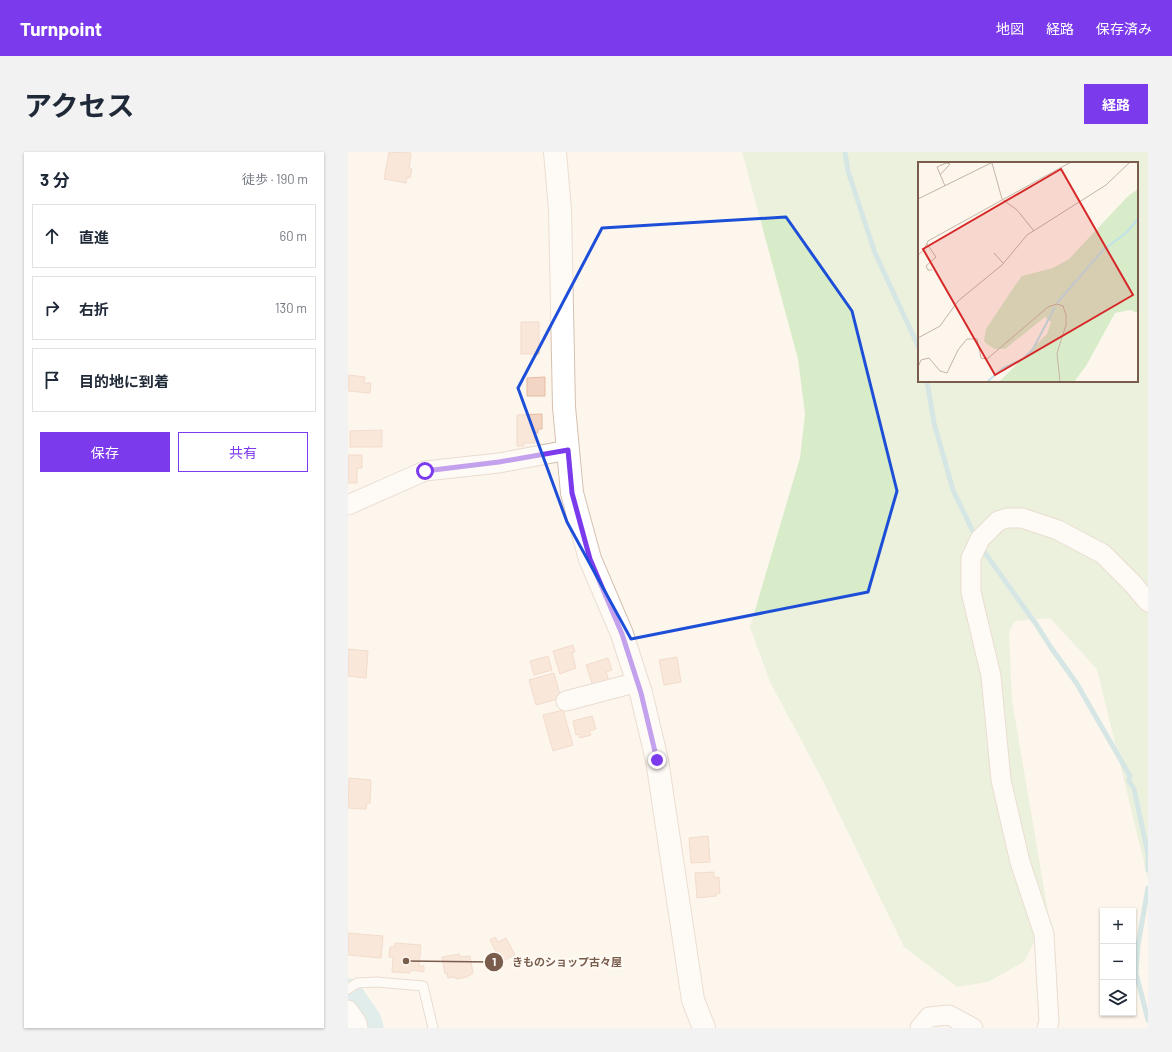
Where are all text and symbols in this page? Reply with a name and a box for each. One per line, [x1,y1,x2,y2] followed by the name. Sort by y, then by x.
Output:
[20,17,102,40] text: Turnpoint
[996,20,1024,37] text: 地図
[1046,20,1074,37] text: 経路
[1096,20,1152,37] text: 保存済み
[1084,84,1148,124] button: 経路
[24,88,135,122] text: アクセス
[918,162,1138,382] inset map
[40,169,70,189] text: 3 分
[242,171,308,187] text: 徒歩 · 190 m
[41,225,63,247] icon: ahead
[79,228,109,246] text: 直進
[280,228,307,244] text: 60 m
[41,297,63,319] icon: right
[79,300,109,318] text: 右折
[275,300,307,316] text: 130 m
[41,369,63,391] icon: arrive
[79,372,169,390] text: 目的地に到着
[40,432,170,472] button: 保存
[178,432,308,472] button: 共有
[416,462,434,480] route start
[648,751,666,769] route end
[1100,908,1136,1016] map controls
[1100,908,1136,944] button: +
[1100,944,1136,980] button: −
[484,950,630,973] callout: きものショップ古々屋
[492,954,496,968] text: 1
[512,955,622,968] text: きものショップ古々屋
[1100,980,1136,1016] button: layers

